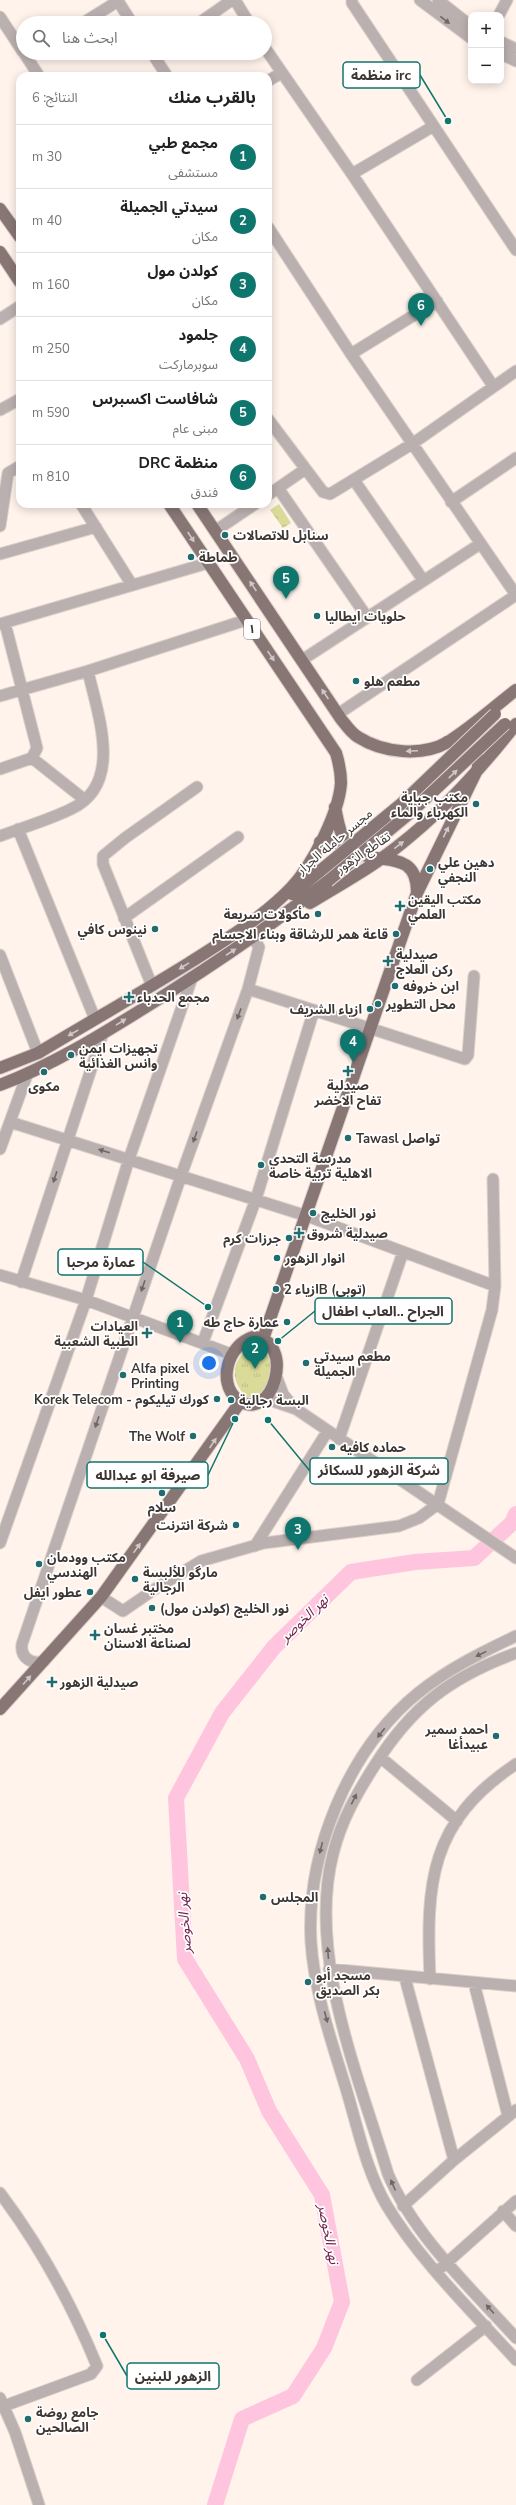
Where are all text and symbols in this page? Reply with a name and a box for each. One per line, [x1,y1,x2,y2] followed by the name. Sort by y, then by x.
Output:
[468,12,504,84] map controls
[468,12,504,48] button: +
[439,15,450,24] one-way arrow
[16,16,272,60] search box
[30,27,52,49] icon: search
[62,28,118,48] text: ابحث هنا
[468,48,504,84] button: −
[343,62,420,88] callout: منظمة irc
[351,66,411,85] text: منظمة irc
[169,86,256,109] text: بالقرب منك
[32,89,78,107] text: النتائج: 6
[149,133,218,153] text: مجمع طبي
[32,148,62,166] text: 30 m
[239,148,247,166] text: 1
[168,164,218,182] text: مستشفى
[120,197,218,217] text: سيدتي الجميلة
[32,212,62,230] text: 40 m
[239,212,247,230] text: 2
[192,228,218,246] text: مكان
[147,261,218,281] text: كولدن مول
[32,276,70,294] text: 160 m
[239,276,247,294] text: 3
[192,292,218,310] text: مكان
[408,293,434,326] pin: 6
[178,325,218,345] text: جلمود
[32,340,70,358] text: 250 m
[239,340,247,358] text: 4
[159,356,218,374] text: سوبرماركت
[92,389,218,409] text: شافاست اكسبرس
[32,404,70,422] text: 590 m
[239,404,247,422] text: 5
[173,420,218,438] text: مبنى عام
[138,453,218,473] text: منظمة DRC
[32,468,70,486] text: 810 m
[239,468,247,486] text: 6
[191,484,218,502] text: فندق
[233,527,329,545] place label: سنابل للاتصالات
[220,530,230,540] marker: سنابل للاتصالات
[187,531,194,542] one-way arrow
[199,549,238,567] place label: طماطة
[186,552,196,562] marker: طماطة
[273,566,299,599] pin: 5
[249,580,256,592] one-way arrow
[325,608,406,626] place label: حلويات ايطاليا
[312,611,322,621] marker: حلويات ايطاليا
[244,619,260,639] road number: ١
[267,651,275,661] one-way arrow
[364,673,420,692] place label: مطعم هلو
[351,676,361,686] marker: مطعم هلو
[321,689,329,699] one-way arrow
[406,747,418,754] one-way arrow
[448,769,458,779] one-way arrow
[391,789,468,822] place label: مكتب جباية الكهرباء والماء
[471,799,481,809] marker: مكتب جباية الكهرباء والماء
[292,805,377,879] street label: مجسر حاملة الجرار
[443,827,449,838] one-way arrow
[332,828,395,879] street label: تقاطع الزهور
[394,841,405,850] one-way arrow
[438,854,495,888] place label: دهين علي النجفي
[425,864,435,874] marker: دهين علي النجفي
[408,891,481,925] place label: مكتب اليقين العلمي
[395,901,405,911] marker: مكتب اليقين العلمي
[224,906,310,924] place label: مأكولات سريعة
[313,909,323,919] marker: مأكولات سريعة
[77,921,147,940] place label: نينوس كافي
[150,924,160,934] marker: نينوس كافي
[212,926,388,944] place label: قاعة همر للرشاقة وبناء الاجسام
[391,929,401,939] marker: قاعة همر للرشاقة وبناء الاجسام
[396,946,453,979] place label: صيدلية ركن العلاج
[225,949,237,956] one-way arrow
[383,956,393,966] marker: صيدلية ركن العلاج
[179,962,189,970] one-way arrow
[403,978,459,996] place label: ابن خروفه
[390,981,400,991] marker: ابن خروفه
[137,989,210,1007] place label: مجمع الحدباء
[124,992,134,1002] marker: مجمع الحدباء
[385,996,456,1014] place label: محل التطوير
[373,999,383,1009] marker: محل التطوير
[290,1001,362,1019] place label: ازياء الشريف
[365,1004,375,1014] marker: ازياء الشريف
[235,1009,241,1021] one-way arrow
[115,1018,127,1025] one-way arrow
[67,1029,78,1036] one-way arrow
[340,1029,366,1062] pin: 4
[79,1040,158,1073] place label: تجهيزات ايمن وانس الغذائية
[66,1050,76,1060] marker: تجهيزات ايمن وانس الغذائية
[343,1066,353,1076] marker: صيدلية تفاح الاخضر
[39,1067,49,1077] marker: مكوى
[314,1077,382,1110] place label: صيدلية تفاح الاخضر
[28,1078,60,1096] place label: مكوى
[356,1130,440,1148] place label: Tawasl تواصل
[191,1131,197,1143] one-way arrow
[343,1133,353,1143] marker: Tawasl تواصل
[97,1148,109,1154] one-way arrow
[269,1150,372,1183] place label: مدرسة التحدي الاهلية تربية خاصة
[256,1160,266,1170] marker: مدرسة التحدي الاهلية تربية خاصة
[52,1171,58,1183] one-way arrow
[321,1205,376,1223] place label: نور الخليج
[308,1208,318,1218] marker: نور الخليج
[307,1225,388,1243] place label: صيدلية شروق
[294,1228,304,1238] marker: صيدلية شروق
[223,1230,281,1248] place label: جرزات كرم
[284,1233,294,1243] marker: جرزات كرم
[58,1249,143,1275] callout: عمارة مرحبا
[284,1250,345,1268] place label: انوار الزهور
[66,1253,136,1272] text: عمارة مرحبا
[272,1253,282,1263] marker: انوار الزهور
[140,1280,146,1292] one-way arrow
[284,1281,367,1300] place label: ازياء 2B (توبي)
[271,1284,281,1294] marker: ازياء 2B (توبي)
[315,1298,452,1324] callout: الجراح ..العاب اطفال
[322,1302,444,1322] text: الجراح ..العاب اطفال
[167,1310,193,1343] pin: 1
[204,1314,279,1332] place label: عمارة حاج طه
[282,1317,292,1327] marker: عمارة حاج طه
[54,1318,138,1351] place label: العيادات الطبية الشعبية
[141,1327,153,1339] marker: العيادات الطبية الشعبية
[242,1336,268,1369] pin: 2
[314,1348,391,1381] place label: مطعم سيدتي الجميلة
[199,1353,219,1373] your location
[301,1358,311,1368] marker: مطعم سيدتي الجميلة
[131,1360,190,1393] place label: Alfa pixel Printing
[118,1370,128,1380] marker: Alfa pixel Printing
[34,1391,209,1409] place label: Korek Telecom - كورك تيليكوم
[239,1392,309,1410] place label: البسة رجالية
[212,1394,222,1404] marker: Korek Telecom - كورك تيليكوم
[226,1395,236,1405] marker: البسة رجالية
[93,1417,99,1429] one-way arrow
[129,1428,185,1446] place label: The Wolf
[188,1431,198,1441] marker: The Wolf
[209,1438,217,1448] one-way arrow
[340,1439,406,1457] place label: حماده كافيه
[327,1442,337,1452] marker: حماده كافيه
[310,1458,448,1484] callout: شركة الزهور للسكائر
[317,1461,440,1480] text: شركة الزهور للسكائر
[87,1462,208,1488] callout: صيرفة ابو عبدالله
[96,1466,201,1485] text: صيرفة ابو عبدالله
[157,1488,167,1498] marker: سلام
[148,1499,176,1517] place label: سلام
[156,1517,228,1535] place label: شركة انترنت
[285,1517,311,1550] pin: 3
[231,1520,241,1530] marker: شركة انترنت
[132,1543,141,1554] one-way arrow
[47,1549,126,1583] place label: مكتب وودمان الهندسي
[34,1559,44,1569] marker: مكتب وودمان الهندسي
[143,1564,218,1597] place label: مارگو للألبسة الرجالية
[130,1574,140,1584] marker: مارگو للألبسة الرجالية
[24,1584,82,1602] place label: عطور ايفل
[85,1587,95,1597] marker: عطور ايفل
[275,1590,333,1647] water label: نهر الخوصر
[160,1600,289,1618] place label: نور الخليج (كولدن مول)
[147,1603,157,1613] marker: نور الخليج (كولدن مول)
[104,1620,191,1653] place label: مختبر غسان لصناعة الاسنان
[89,1629,101,1641] marker: مختبر غسان لصناعة الاسنان
[476,1651,487,1657] one-way arrow
[59,1674,139,1692] place label: صيدلية الزهور
[22,1675,31,1685] one-way arrow
[47,1677,57,1687] marker: صيدلية الزهور
[425,1721,488,1754] place label: احمد سمير عبيدأغا
[376,1728,385,1739] one-way arrow
[491,1731,501,1741] marker: احمد سمير عبيدأغا
[350,1793,357,1805] one-way arrow
[318,1842,324,1854] one-way arrow
[271,1889,318,1907] place label: المجلس
[173,1891,196,1955] water label: نهر الخوصر
[258,1892,268,1902] marker: المجلس
[325,1947,331,1959] one-way arrow
[316,1967,380,2000] place label: مسجد أبو بكر الصديق
[303,1977,313,1987] marker: مسجد أبو بكر الصديق
[323,2011,329,2023] one-way arrow
[389,2179,395,2191] one-way arrow
[313,2202,344,2267] water label: نهر الخوصر
[485,2304,495,2314] one-way arrow
[127,2363,219,2389] callout: الزهور للبنين
[135,2367,211,2386] text: الزهور للبنين
[36,2404,98,2437] place label: جامع روضة الصالحين
[23,2414,33,2424] marker: جامع روضة الصالحين

